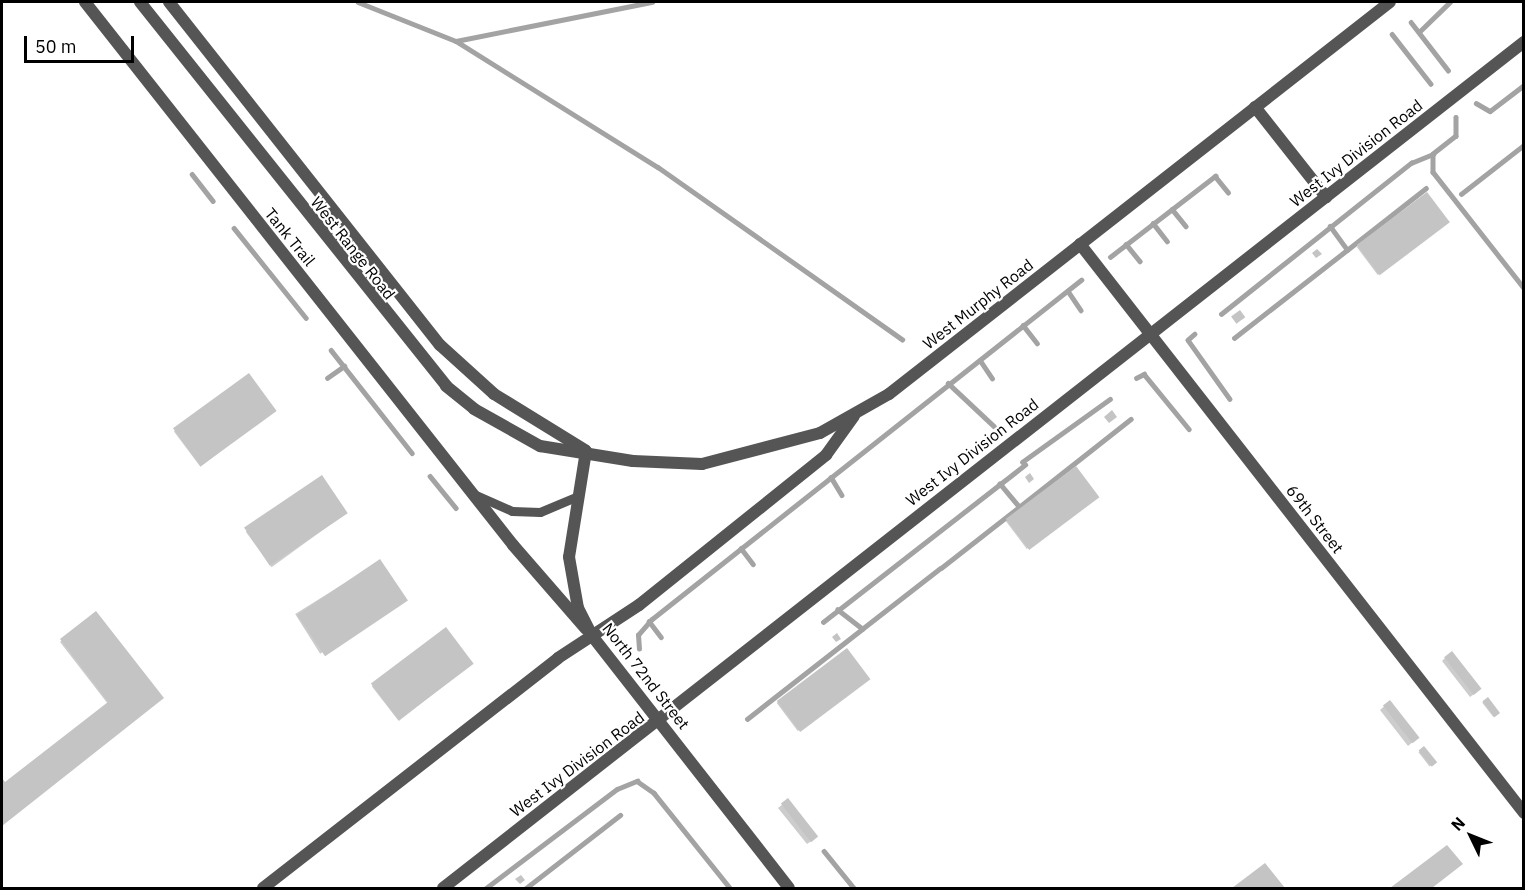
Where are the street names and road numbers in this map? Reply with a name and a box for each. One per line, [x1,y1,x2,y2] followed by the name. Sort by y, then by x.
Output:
[1286,95,1426,211] street label: West Ivy Division Road
[307,193,399,303] street label: West Range Road
[261,204,319,270] street label: Tank Trail
[919,255,1037,353] street label: West Murphy Road
[902,394,1042,510] street label: West Ivy Division Road
[1282,481,1348,557] street label: 69th Street
[598,619,694,733] street label: North 72nd Street
[506,707,648,821] street label: West Ivy Division Road

